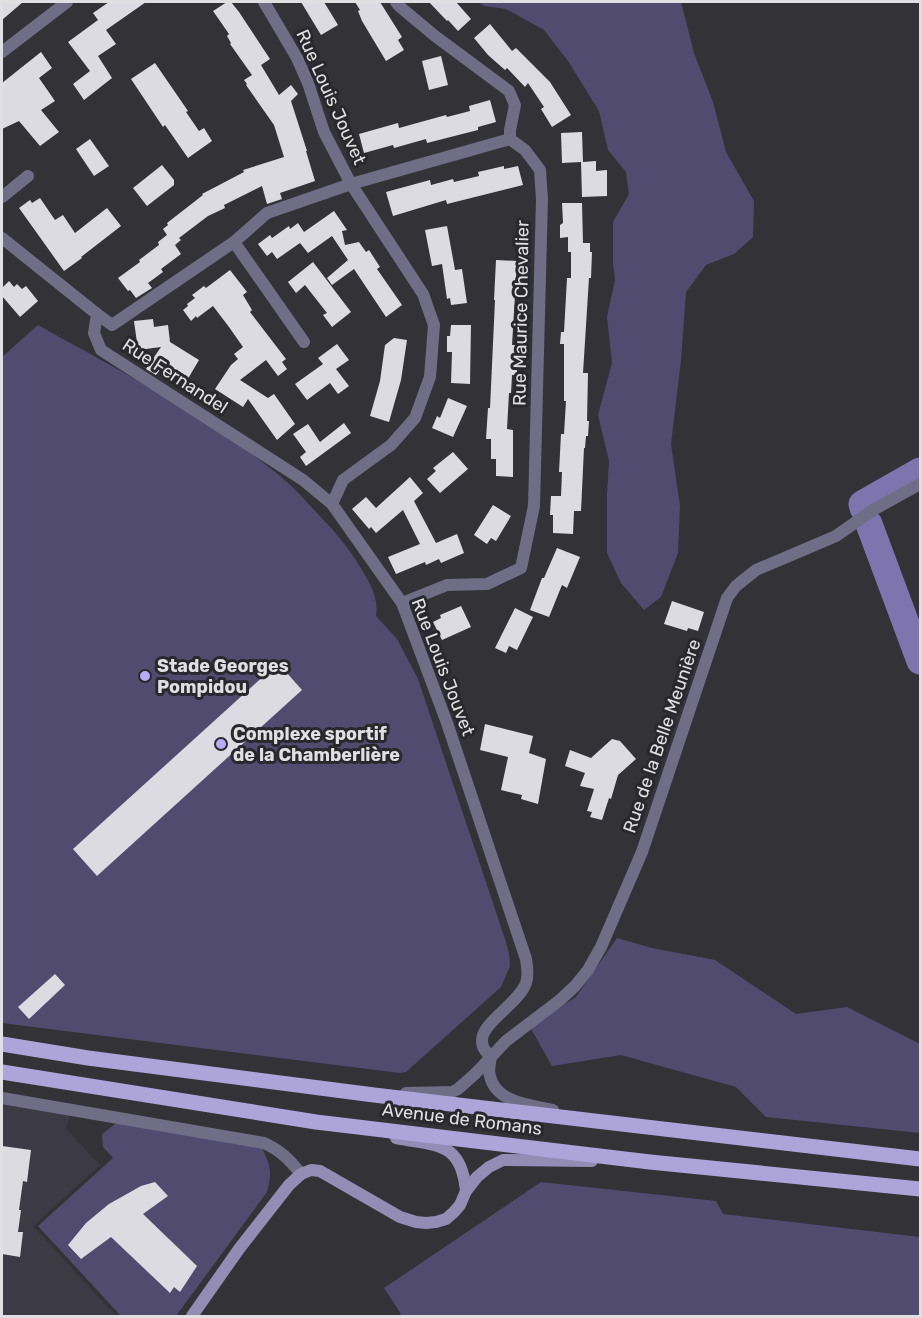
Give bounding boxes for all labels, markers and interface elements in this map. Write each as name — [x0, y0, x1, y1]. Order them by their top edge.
street label: Rue Louis Jouvet — [291, 26, 371, 168]
street label: Rue Maurice Chevalier — [508, 220, 534, 406]
street label: Rue Fernandel — [118, 334, 232, 418]
street label: Rue Louis Jouvet — [407, 595, 479, 739]
street label: Rue de la Belle Meunière — [618, 636, 706, 836]
place label: Stade Georges Pompidou — [157, 655, 289, 698]
marker: Stade Georges Pompidou — [138, 669, 152, 683]
place label: Complexe sportif de la Chamberlière — [233, 723, 400, 766]
marker: Complexe sportif de la Chamberlière — [214, 737, 228, 751]
street label: Avenue de Romans — [381, 1098, 543, 1140]

